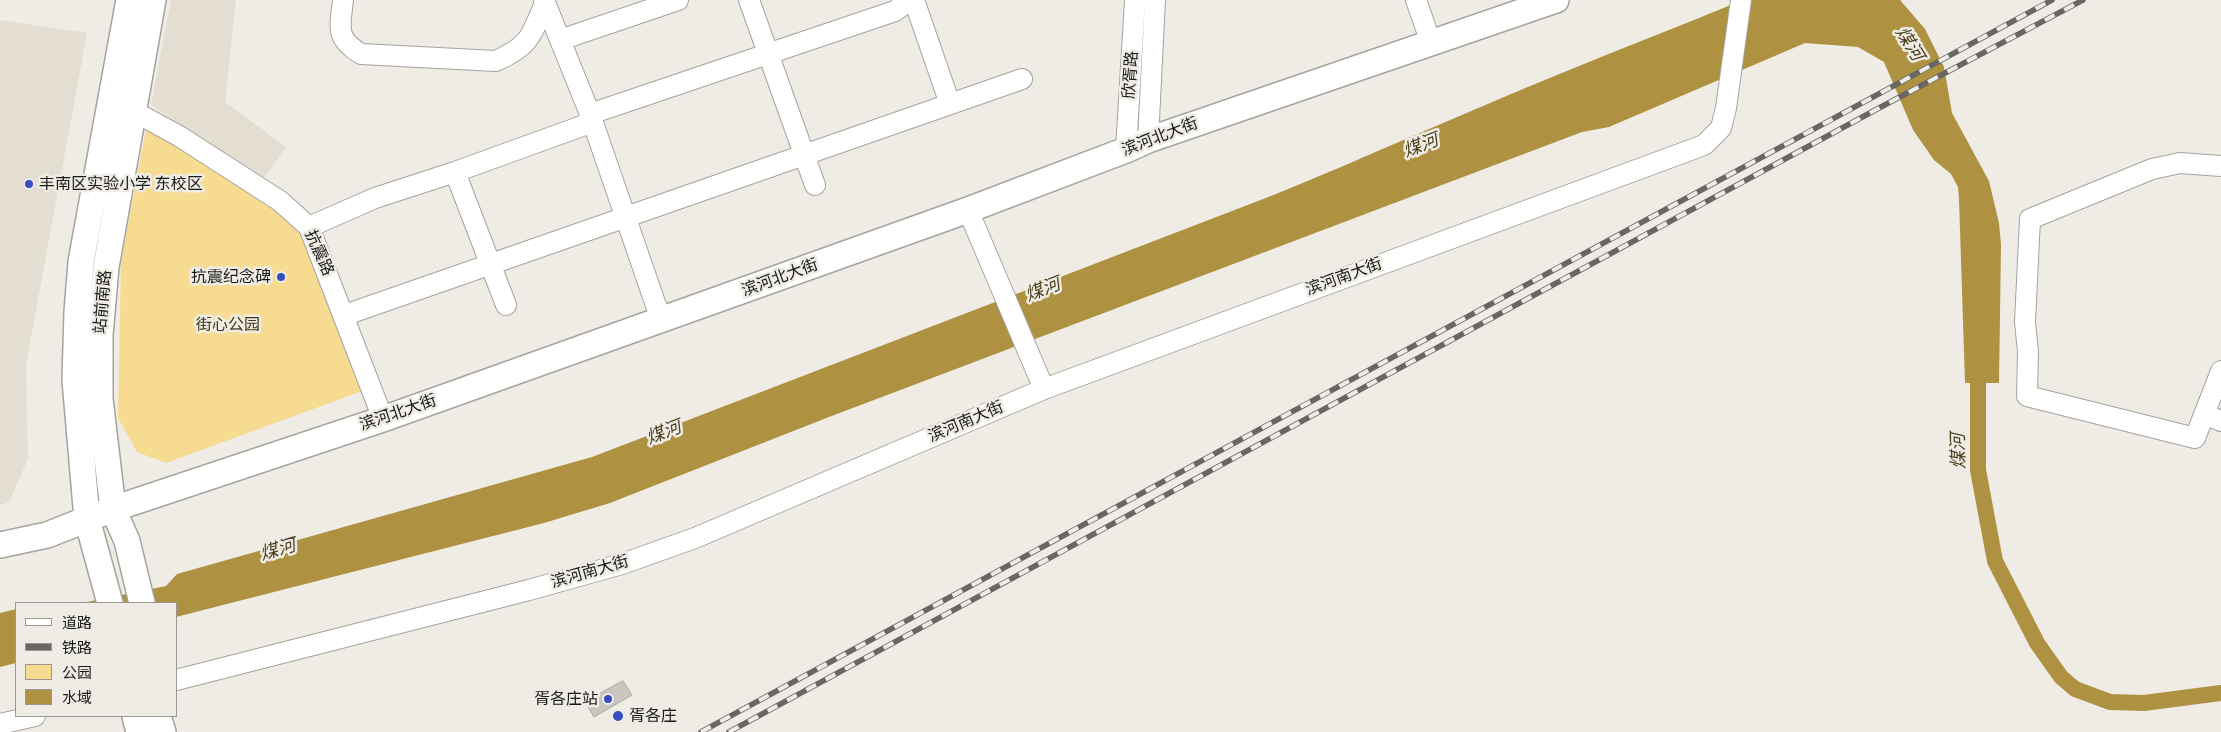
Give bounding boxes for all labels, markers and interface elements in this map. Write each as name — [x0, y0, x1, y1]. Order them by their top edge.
water label: 煤河 — [1890, 23, 1928, 65]
street label: 欣胥路 — [1120, 50, 1142, 100]
street label: 滨河北大街 — [1119, 114, 1201, 160]
water label: 煤河 — [1400, 129, 1442, 163]
place label: 丰南区实验小学 东校区 — [39, 174, 203, 194]
marker: 丰南区实验小学 东校区 — [23, 178, 35, 190]
street label: 抗震路 — [300, 227, 338, 279]
street label: 滨河南大街 — [1303, 254, 1385, 300]
street label: 滨河北大街 — [739, 255, 821, 301]
place label: 抗震纪念碑 — [191, 267, 271, 287]
street label: 站前南路 — [91, 269, 115, 335]
marker: 抗震纪念碑 — [275, 271, 287, 283]
water label: 煤河 — [1022, 273, 1064, 307]
park label: 街心公园 — [196, 315, 260, 335]
street label: 滨河北大街 — [357, 391, 439, 435]
street label: 滨河南大街 — [925, 398, 1007, 446]
water label: 煤河 — [643, 416, 685, 450]
water label: 煤河 — [1948, 433, 1970, 469]
water label: 煤河 — [258, 535, 298, 565]
street label: 滨河南大街 — [549, 552, 631, 592]
legend — [15, 602, 178, 717]
text: 道路 — [62, 614, 92, 632]
text: 铁路 — [62, 639, 92, 657]
text: 公园 — [62, 664, 92, 682]
text: 水域 — [62, 689, 92, 707]
place label: 胥各庄站 — [534, 689, 598, 709]
marker: 胥各庄站 — [602, 693, 614, 705]
place label: 胥各庄 — [629, 706, 677, 726]
marker: 胥各庄 — [611, 709, 625, 723]

